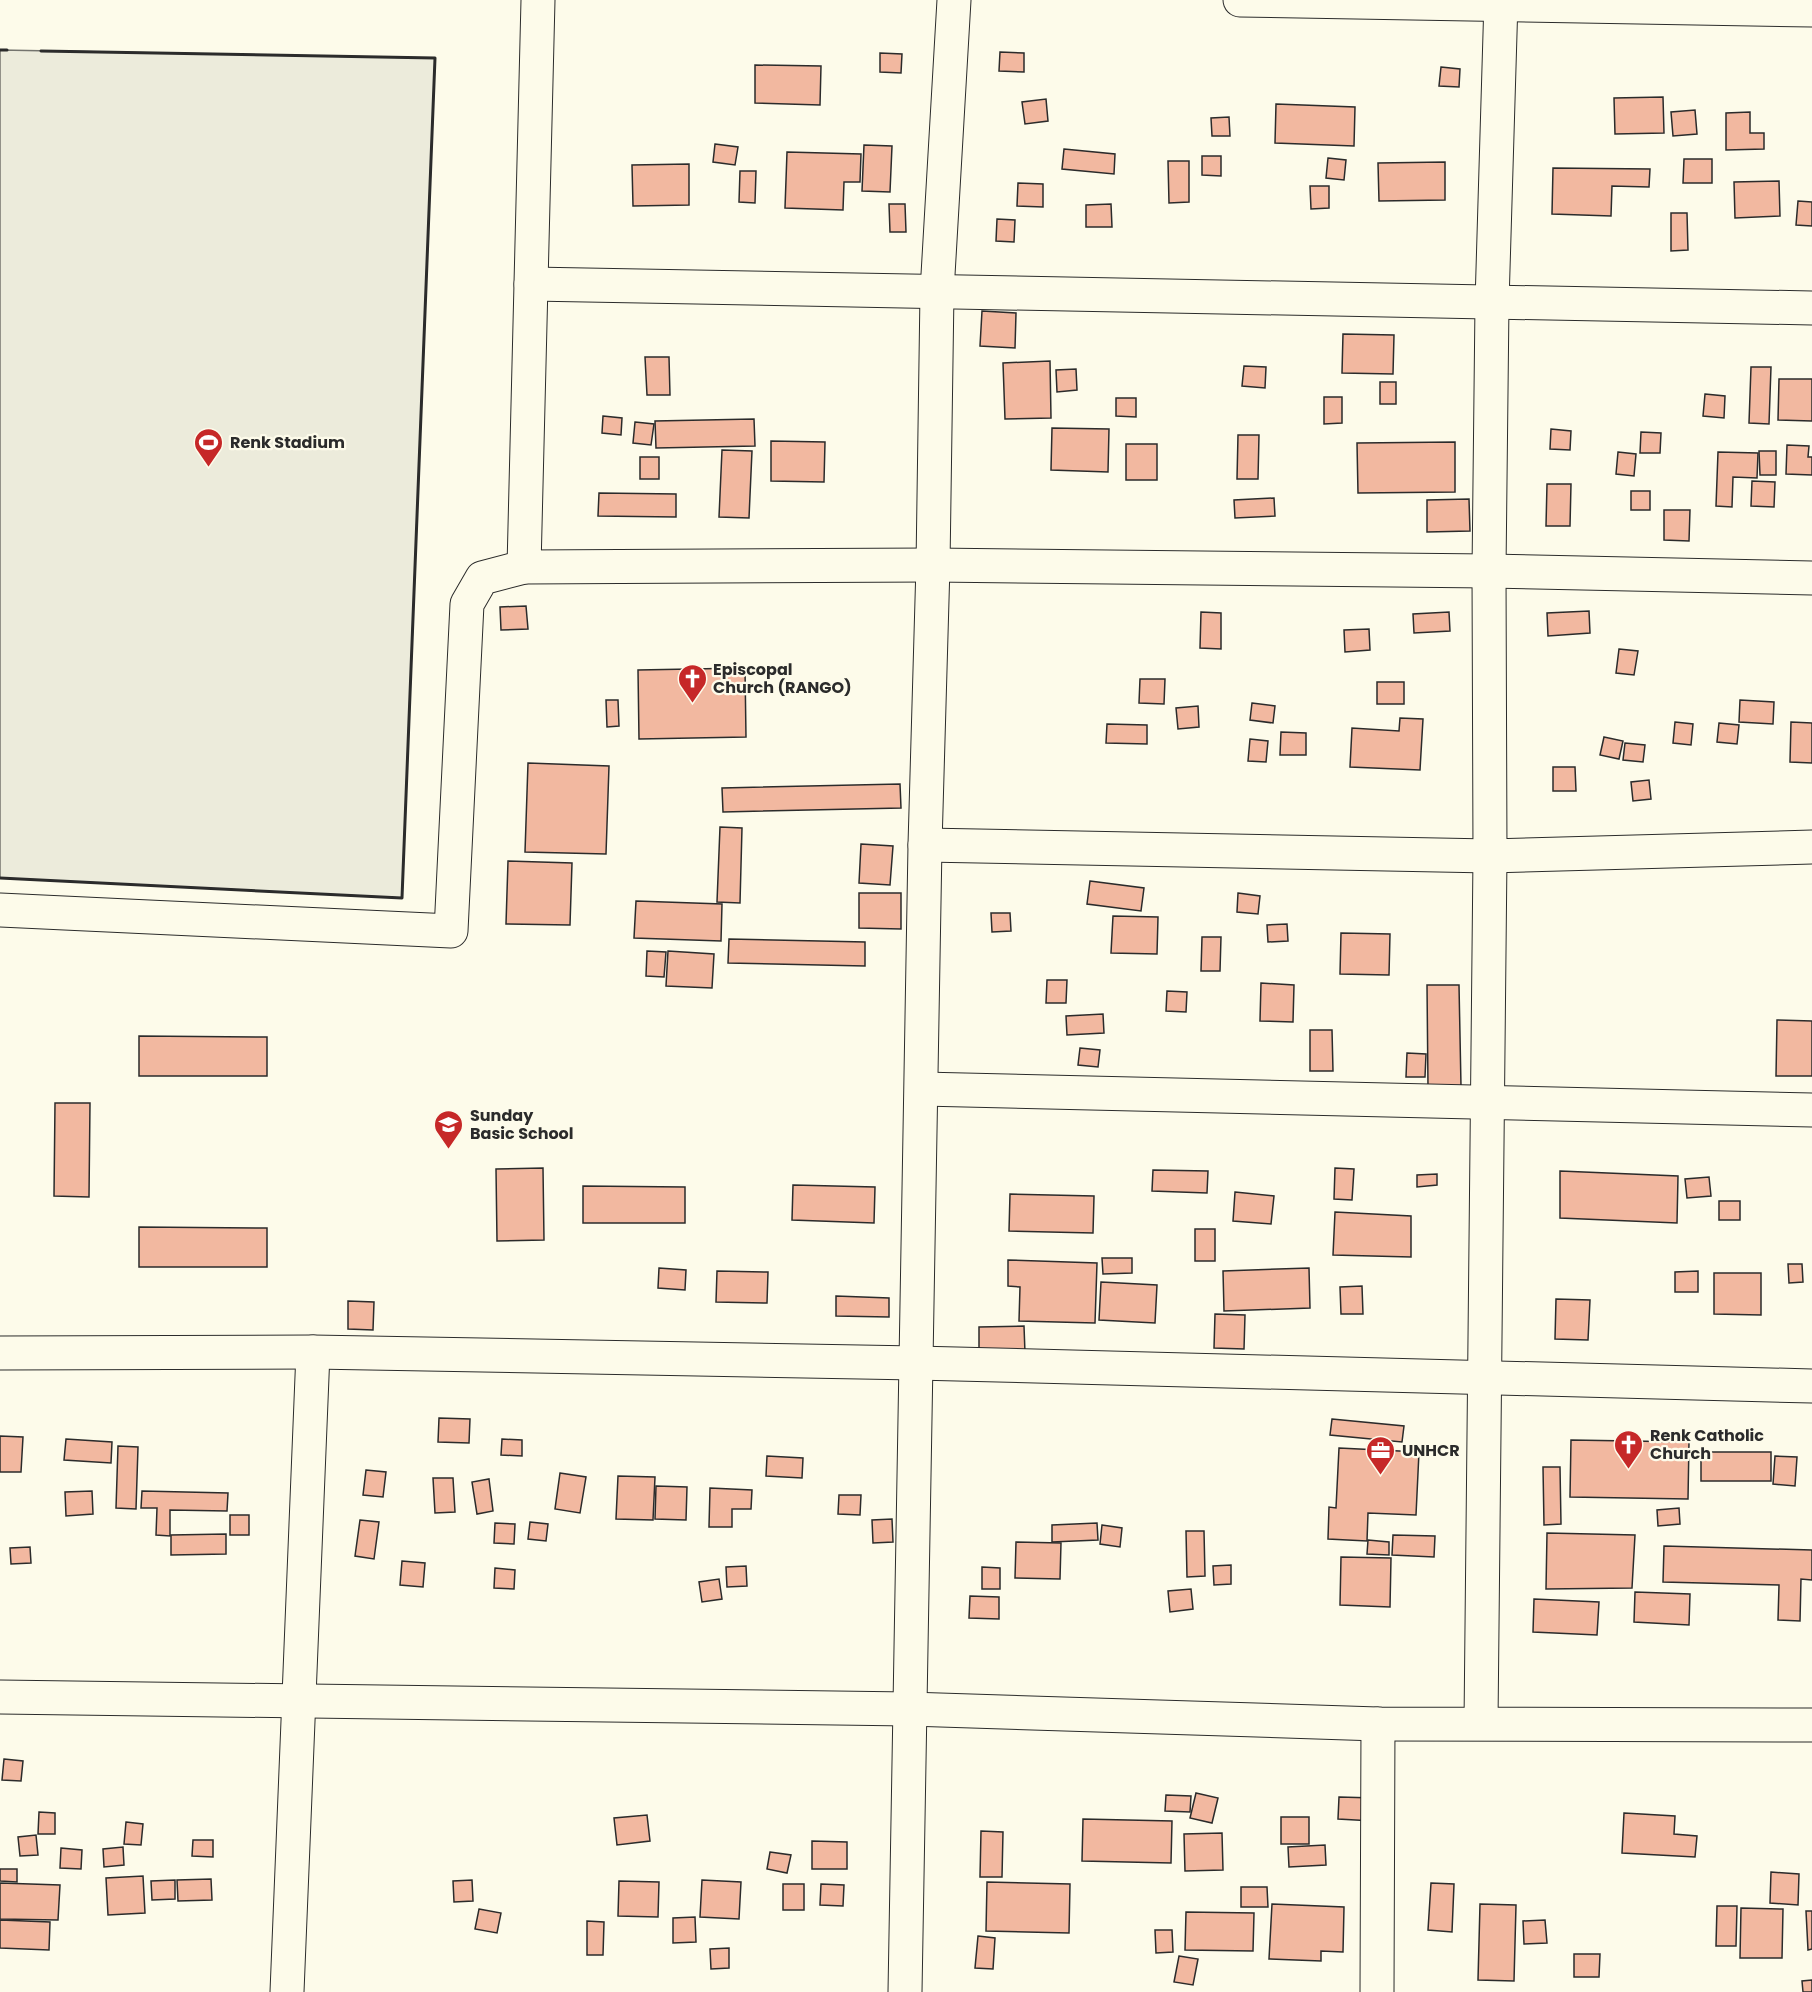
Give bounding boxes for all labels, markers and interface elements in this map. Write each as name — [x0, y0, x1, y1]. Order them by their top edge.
sports icon: Renk Stadium — [193, 426, 225, 468]
place label: Renk Stadium — [230, 431, 345, 454]
place label: Episcopal Church (RANGO) — [713, 658, 852, 699]
church icon: Episcopal Church (RANGO) — [676, 662, 708, 704]
place label: Sunday Basic School — [470, 1104, 574, 1145]
school or university icon: Sunday Basic School — [433, 1108, 465, 1150]
place label: Renk Catholic Church — [1650, 1424, 1764, 1465]
church icon: Renk Catholic Church — [1613, 1428, 1645, 1470]
office icon: UNHCR — [1365, 1434, 1397, 1476]
place label: UNHCR — [1402, 1439, 1460, 1462]

